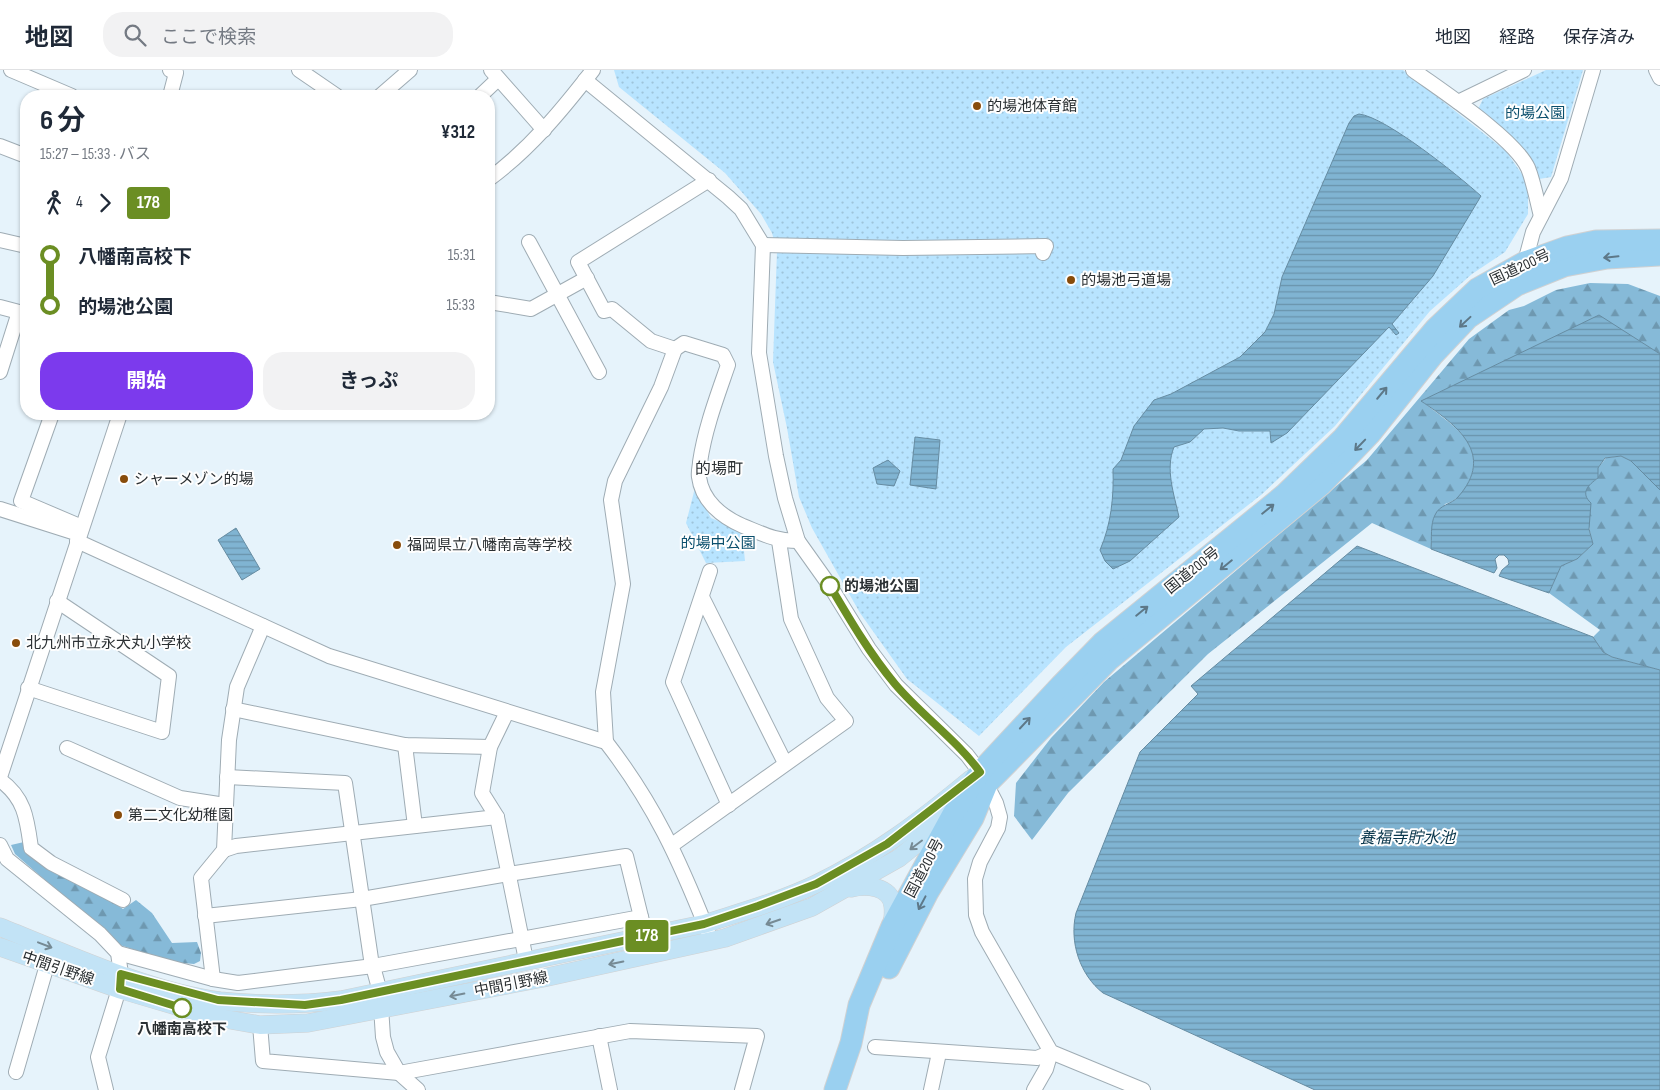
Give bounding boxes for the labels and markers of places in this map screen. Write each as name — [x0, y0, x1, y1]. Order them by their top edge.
place label: 的場池体育館 — [987, 97, 1077, 116]
marker: 的場池体育館 — [971, 100, 983, 112]
place label: 的場池弓道場 — [1081, 271, 1171, 290]
marker: 的場池弓道場 — [1065, 274, 1077, 286]
place label: シャーメゾン的場 — [134, 470, 253, 489]
marker: シャーメゾン的場 — [118, 473, 130, 485]
place label: 福岡県立八幡南高等学校 — [407, 536, 572, 555]
marker: 福岡県立八幡南高等学校 — [391, 539, 403, 551]
marker: 的場池公園 — [820, 576, 840, 596]
place label: 的場池公園 — [844, 577, 919, 596]
place label: 北九州市立永犬丸小学校 — [26, 634, 191, 653]
marker: 北九州市立永犬丸小学校 — [10, 637, 22, 649]
place label: 第二文化幼稚園 — [128, 806, 233, 825]
marker: 第二文化幼稚園 — [112, 809, 124, 821]
marker: 八幡南高校下 — [172, 998, 192, 1018]
place label: 八幡南高校下 — [137, 1020, 227, 1039]

